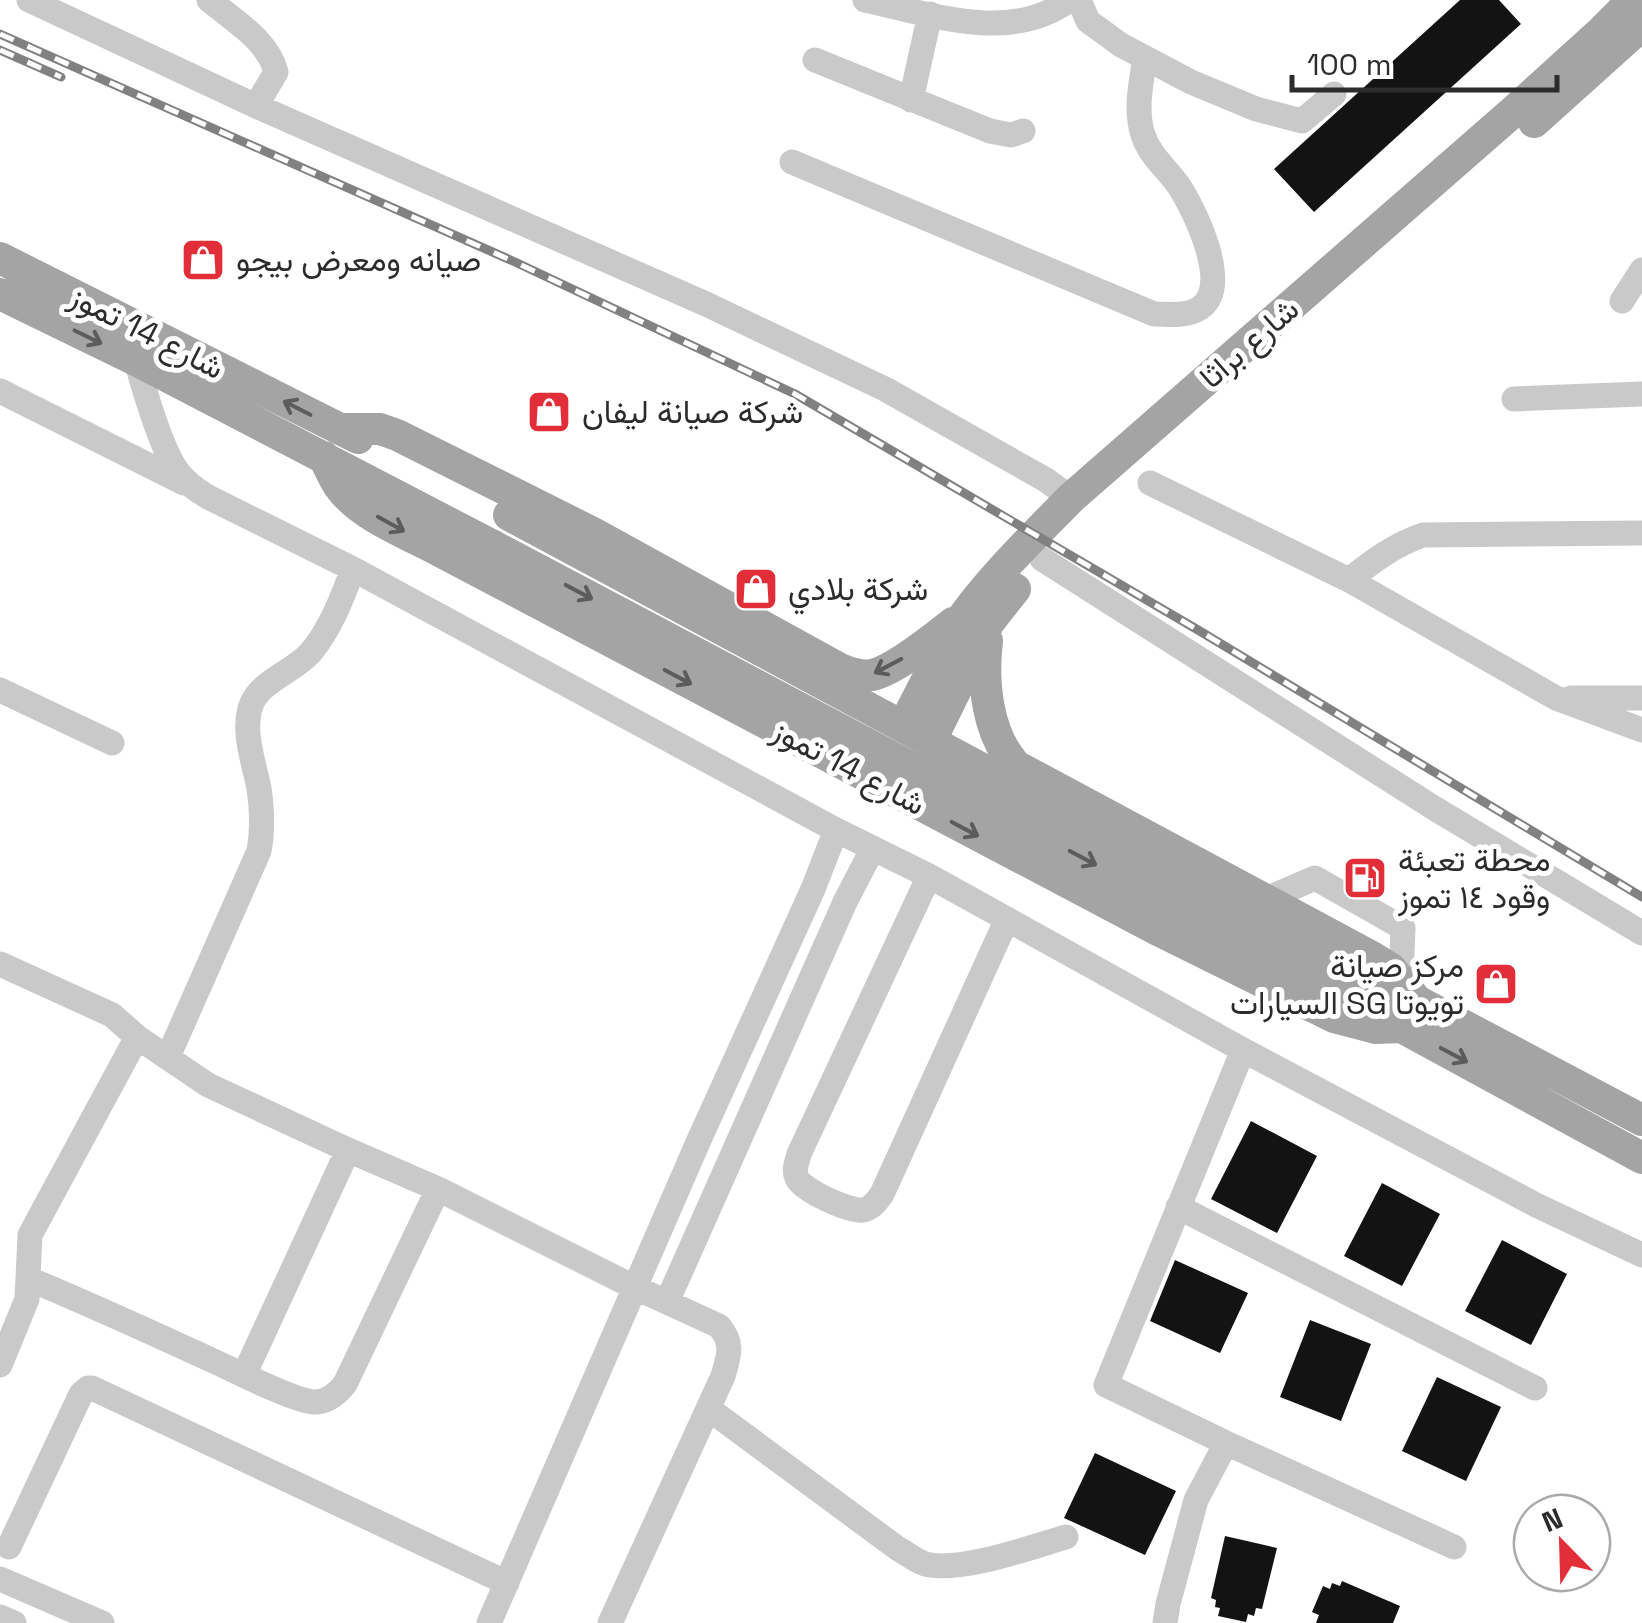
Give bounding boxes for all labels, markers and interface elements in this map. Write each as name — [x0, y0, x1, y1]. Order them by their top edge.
scale bar — [1292, 30, 1557, 92]
text: 100 m — [1307, 45, 1392, 84]
shop icon: صيانه ومعرض بيجو — [180, 237, 226, 283]
place label: صيانه ومعرض بيجو — [236, 240, 481, 280]
street label: شارع 14 تموز — [61, 276, 231, 390]
street label: شارع براثا — [1191, 289, 1308, 399]
one-way arrow — [72, 328, 102, 347]
shop icon: شركة صيانة ليفان — [526, 389, 572, 435]
place label: شركة صيانة ليفان — [582, 392, 803, 432]
one-way arrow — [283, 397, 313, 416]
one-way arrow — [375, 515, 405, 535]
shop icon: شركة بلادي — [733, 566, 779, 612]
place label: شركة بلادي — [788, 569, 928, 615]
one-way arrow — [564, 582, 594, 602]
one-way arrow — [874, 657, 904, 676]
one-way arrow — [662, 668, 692, 687]
street label: شارع 14 تموز — [764, 710, 932, 826]
one-way arrow — [950, 819, 980, 839]
place label: محطة تعبئة وقود ١٤ تموز — [1397, 840, 1551, 917]
one-way arrow — [1068, 849, 1098, 869]
fuel station icon: محطة تعبئة وقود ١٤ تموز — [1342, 855, 1388, 901]
place label: مركز صيانة السيارات SG تويوتا — [1230, 946, 1464, 1023]
shop icon: مركز صيانة السيارات SG تويوتا — [1473, 961, 1519, 1007]
one-way arrow — [1438, 1046, 1468, 1065]
north arrow — [1512, 1493, 1612, 1593]
text: N — [1537, 1500, 1568, 1540]

